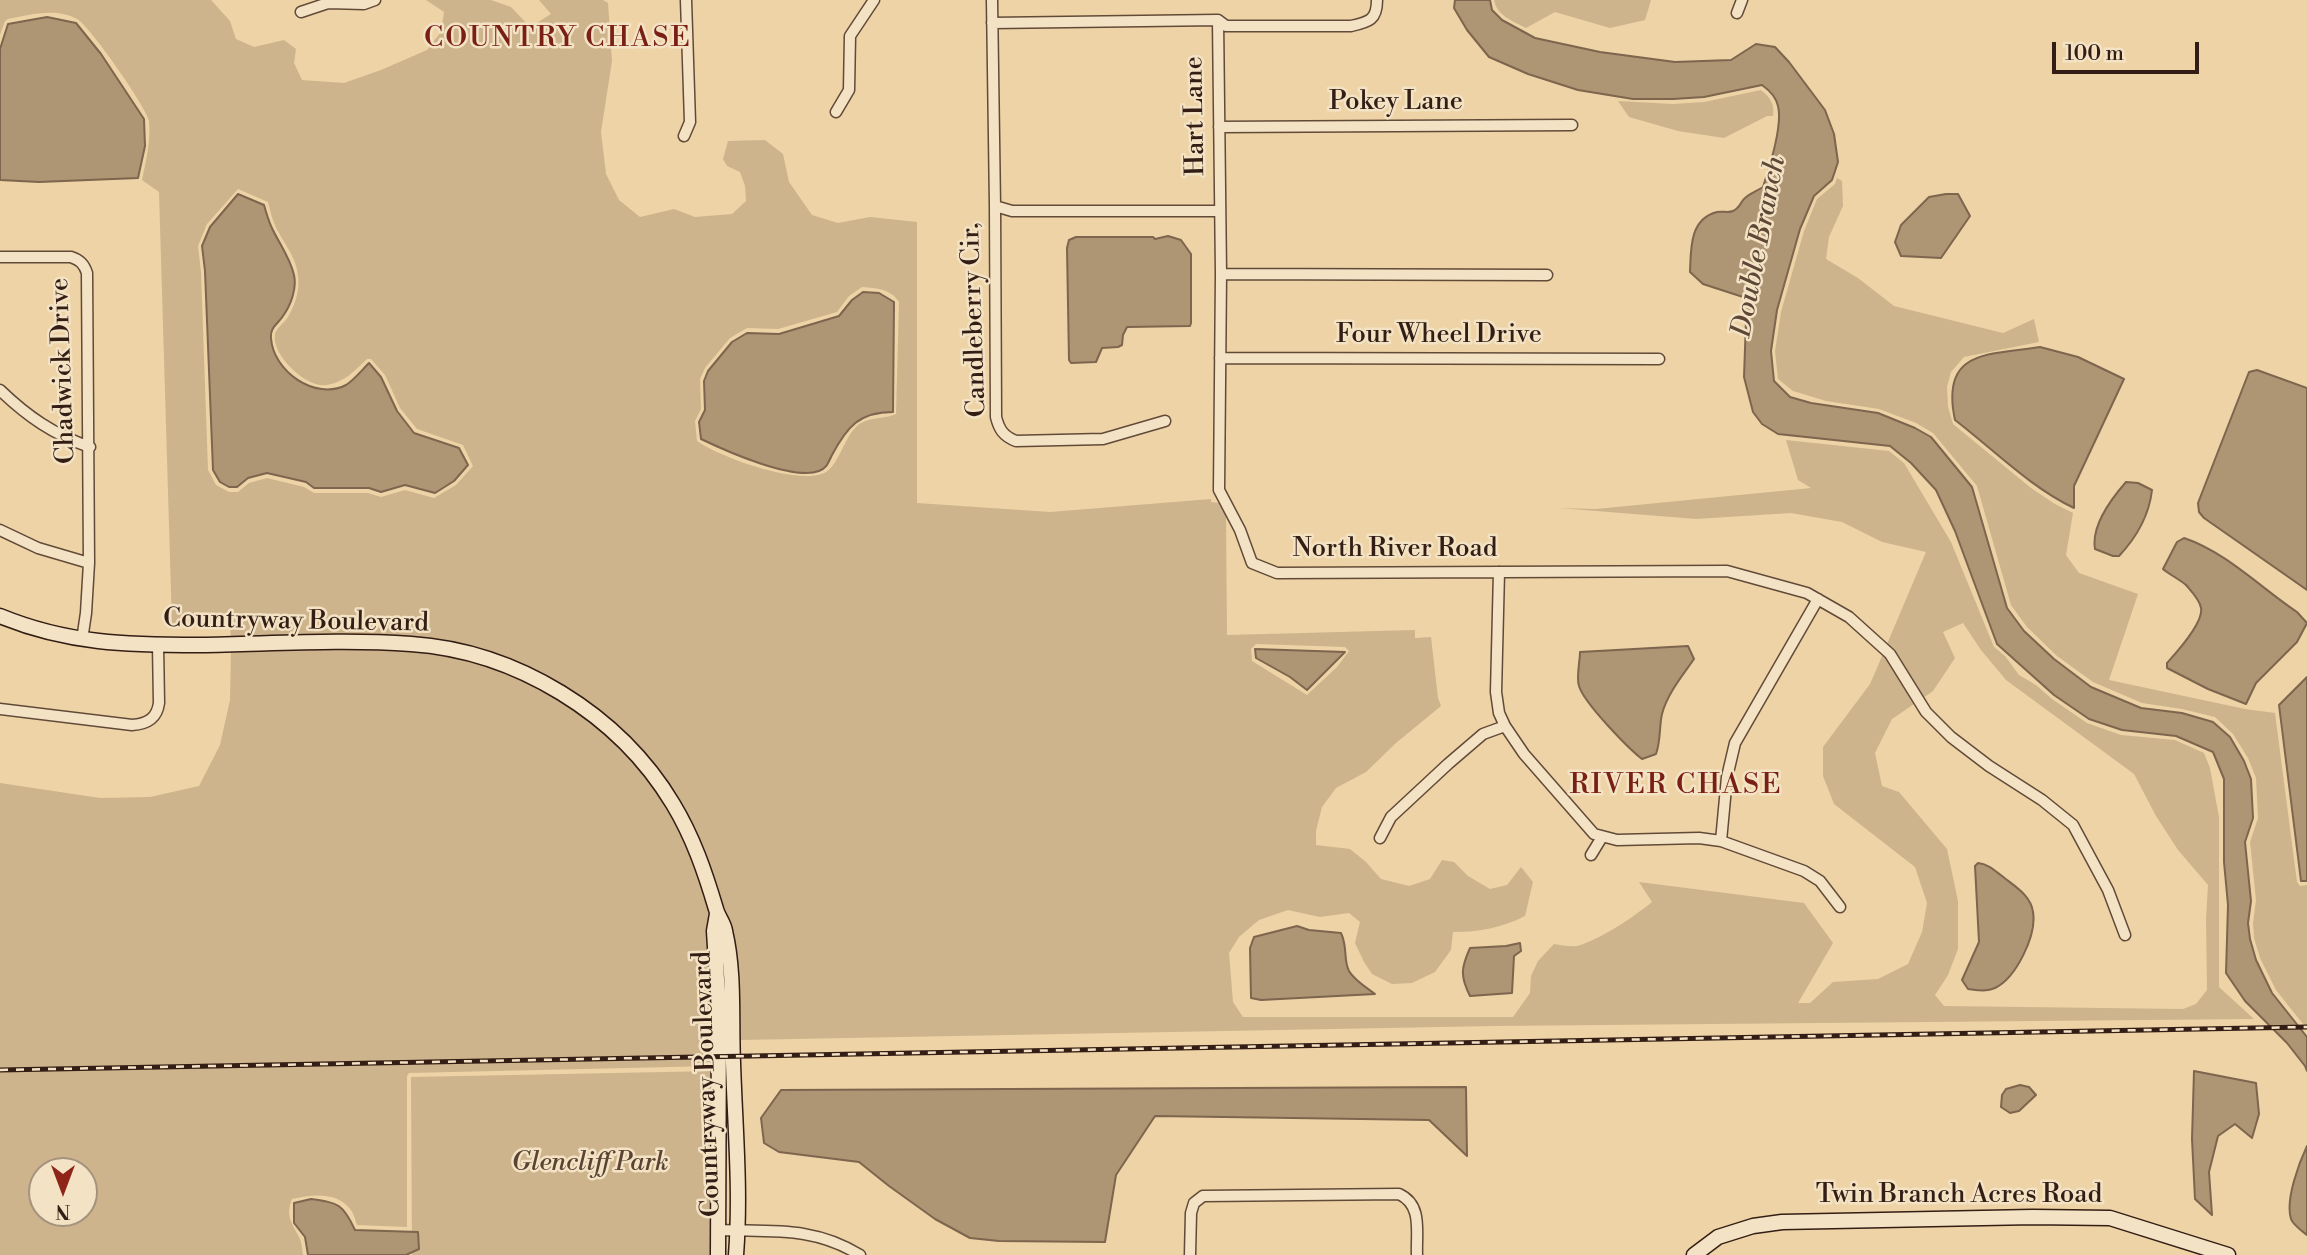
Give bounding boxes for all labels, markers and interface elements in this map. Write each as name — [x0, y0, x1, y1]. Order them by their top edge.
district label: COUNTRY CHASE — [426, 22, 690, 56]
scale bar — [2055, 28, 2202, 72]
text: 100 m — [2065, 41, 2124, 67]
street label: Hart Lane — [1179, 56, 1213, 176]
street label: Pokey Lane — [1329, 87, 1463, 119]
water label: Double Branch — [1726, 154, 1794, 340]
street label: Candleberry Cir, — [956, 222, 994, 418]
street label: Chadwick Drive — [45, 277, 83, 465]
street label: Four Wheel Drive — [1336, 320, 1542, 352]
street label: North River Road — [1292, 534, 1498, 566]
street label: Countryway Boulevard — [163, 604, 429, 640]
district label: RIVER CHASE — [1571, 769, 1781, 803]
street label: Countryway Boulevard — [688, 951, 728, 1217]
park label: Glencliff Park — [512, 1148, 668, 1180]
north arrow — [28, 1157, 98, 1227]
street label: Twin Branch Acres Road — [1816, 1180, 2102, 1212]
text: N — [55, 1199, 71, 1223]

